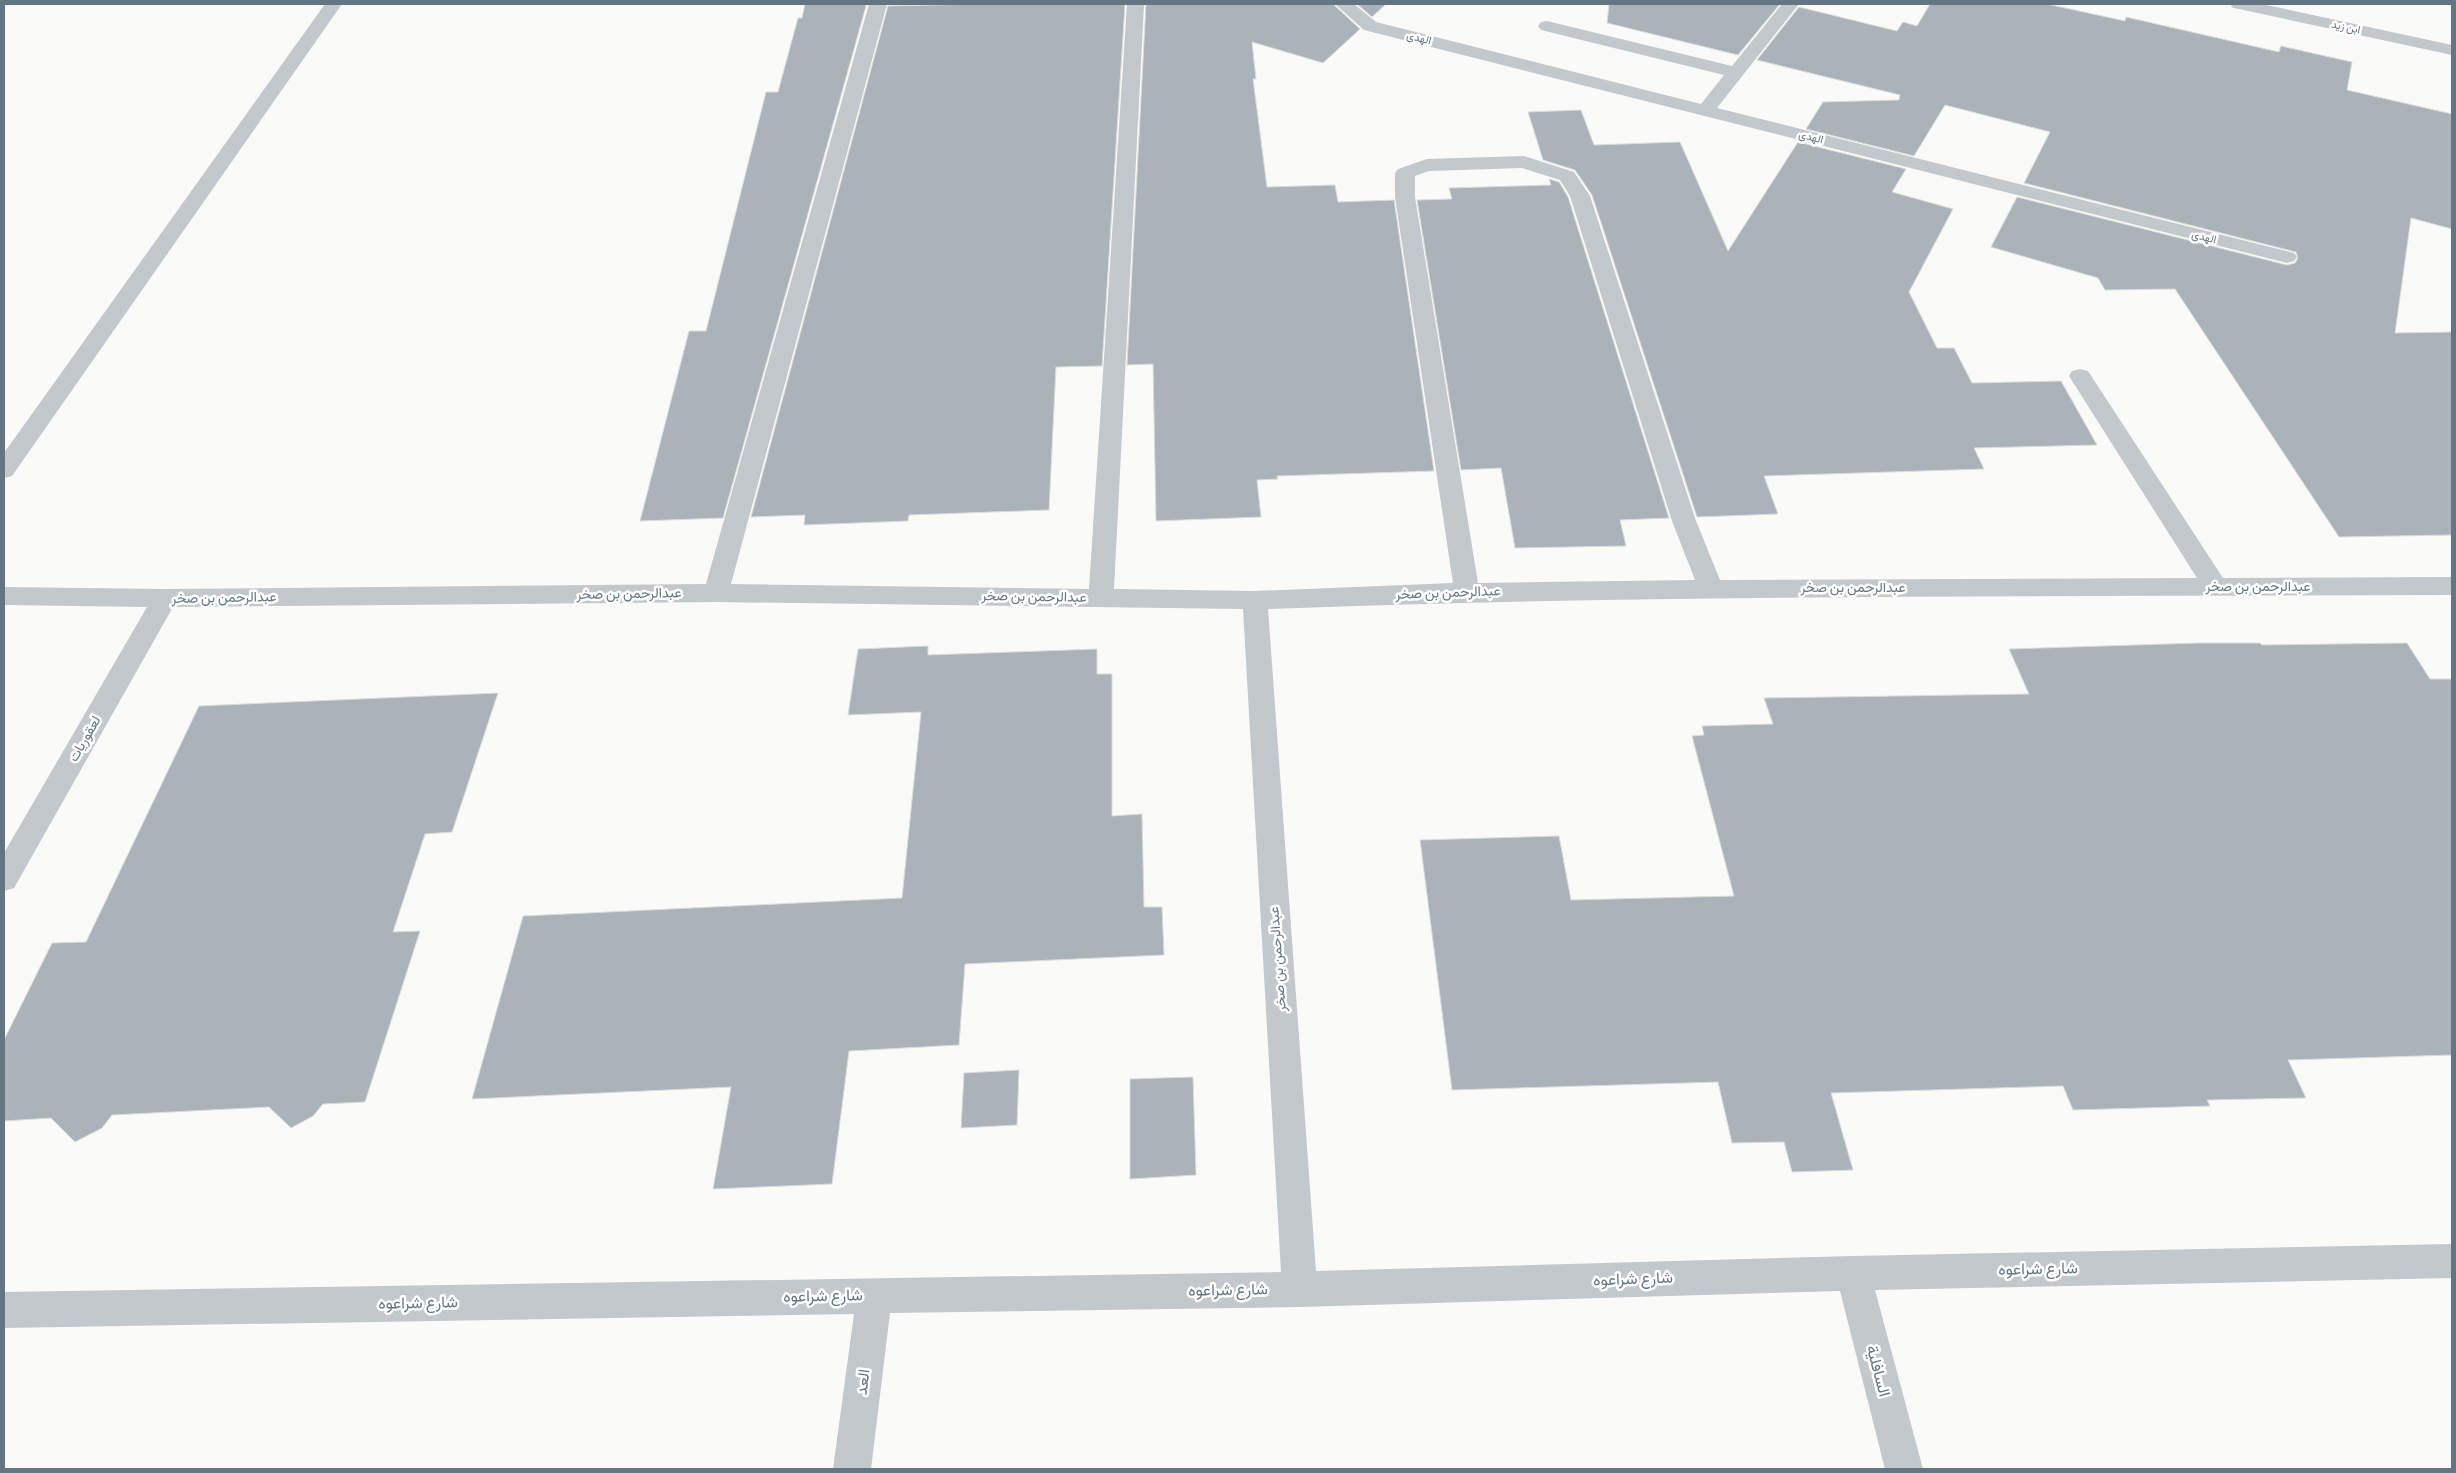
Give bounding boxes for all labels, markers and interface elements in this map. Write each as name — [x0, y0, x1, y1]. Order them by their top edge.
street label: ابن زيد — [2330, 17, 2362, 37]
street label: الهدى — [1405, 28, 1433, 48]
street label: الهدى — [1797, 127, 1825, 147]
street label: الهدى — [2190, 227, 2218, 247]
street label: عبدالرحمن بن صخر — [2204, 577, 2311, 597]
street label: عبدالرحمن بن صخر — [1799, 578, 1906, 598]
street label: عبدالرحمن بن صخر — [1394, 581, 1501, 605]
street label: عبدالرحمن بن صخر — [575, 583, 682, 605]
street label: عبدالرحمن بن صخر — [980, 586, 1087, 608]
street label: عبدالرحمن بن صخر — [170, 587, 277, 609]
street label: لعقوريات — [64, 712, 106, 766]
street label: عبدالرحمن بن صخر — [1264, 906, 1292, 1013]
street label: شارع شراعوه — [1998, 1257, 2078, 1281]
street label: شارع شراعوه — [1593, 1267, 1673, 1291]
street label: شارع شراعوه — [1188, 1278, 1268, 1302]
street label: شارع شراعوه — [783, 1284, 863, 1308]
street label: شارع شراعوه — [378, 1291, 458, 1315]
street label: السافلية — [1861, 1343, 1895, 1399]
street label: العد — [850, 1368, 876, 1396]

